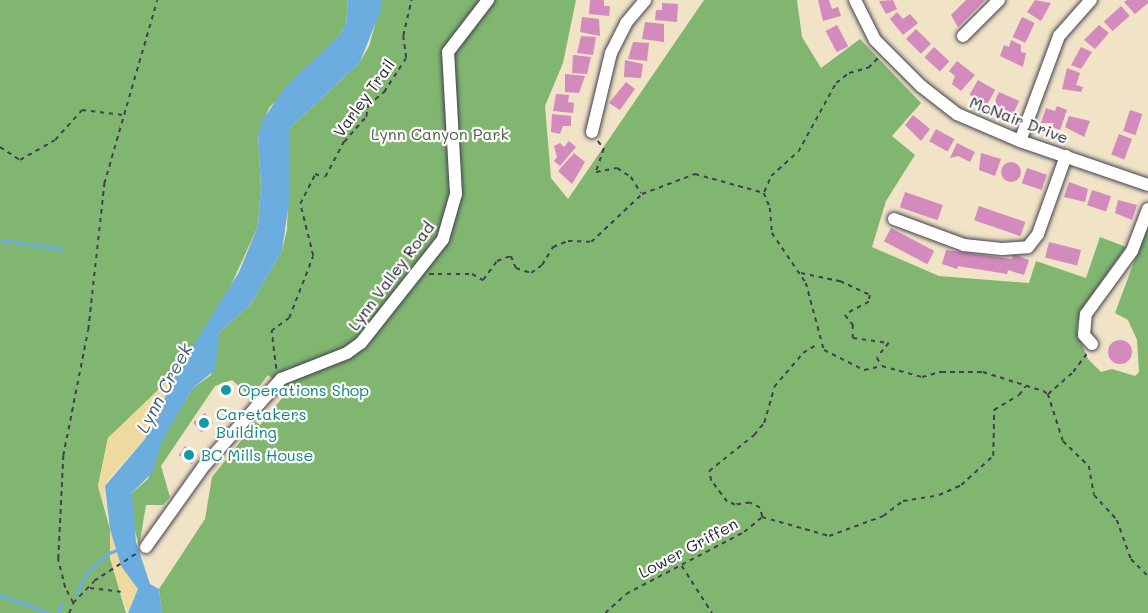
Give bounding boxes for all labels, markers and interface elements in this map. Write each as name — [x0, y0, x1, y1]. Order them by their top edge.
street label: Varley Trail — [329, 55, 399, 141]
street label: McNair Drive — [967, 92, 1071, 148]
park label: Lynn Canyon Park — [371, 124, 509, 144]
street label: Lynn Valley Road — [344, 218, 438, 334]
water label: Lynn Creek — [131, 340, 197, 436]
place label: Operations Shop — [238, 380, 369, 400]
marker: Operations Shop — [219, 383, 233, 397]
place label: Caretakers Building — [216, 404, 307, 442]
marker: Caretakers Building — [197, 416, 211, 430]
place label: BC Mills House — [201, 445, 313, 465]
marker: BC Mills House — [182, 448, 196, 462]
street label: Lower Griffen — [635, 514, 741, 582]

